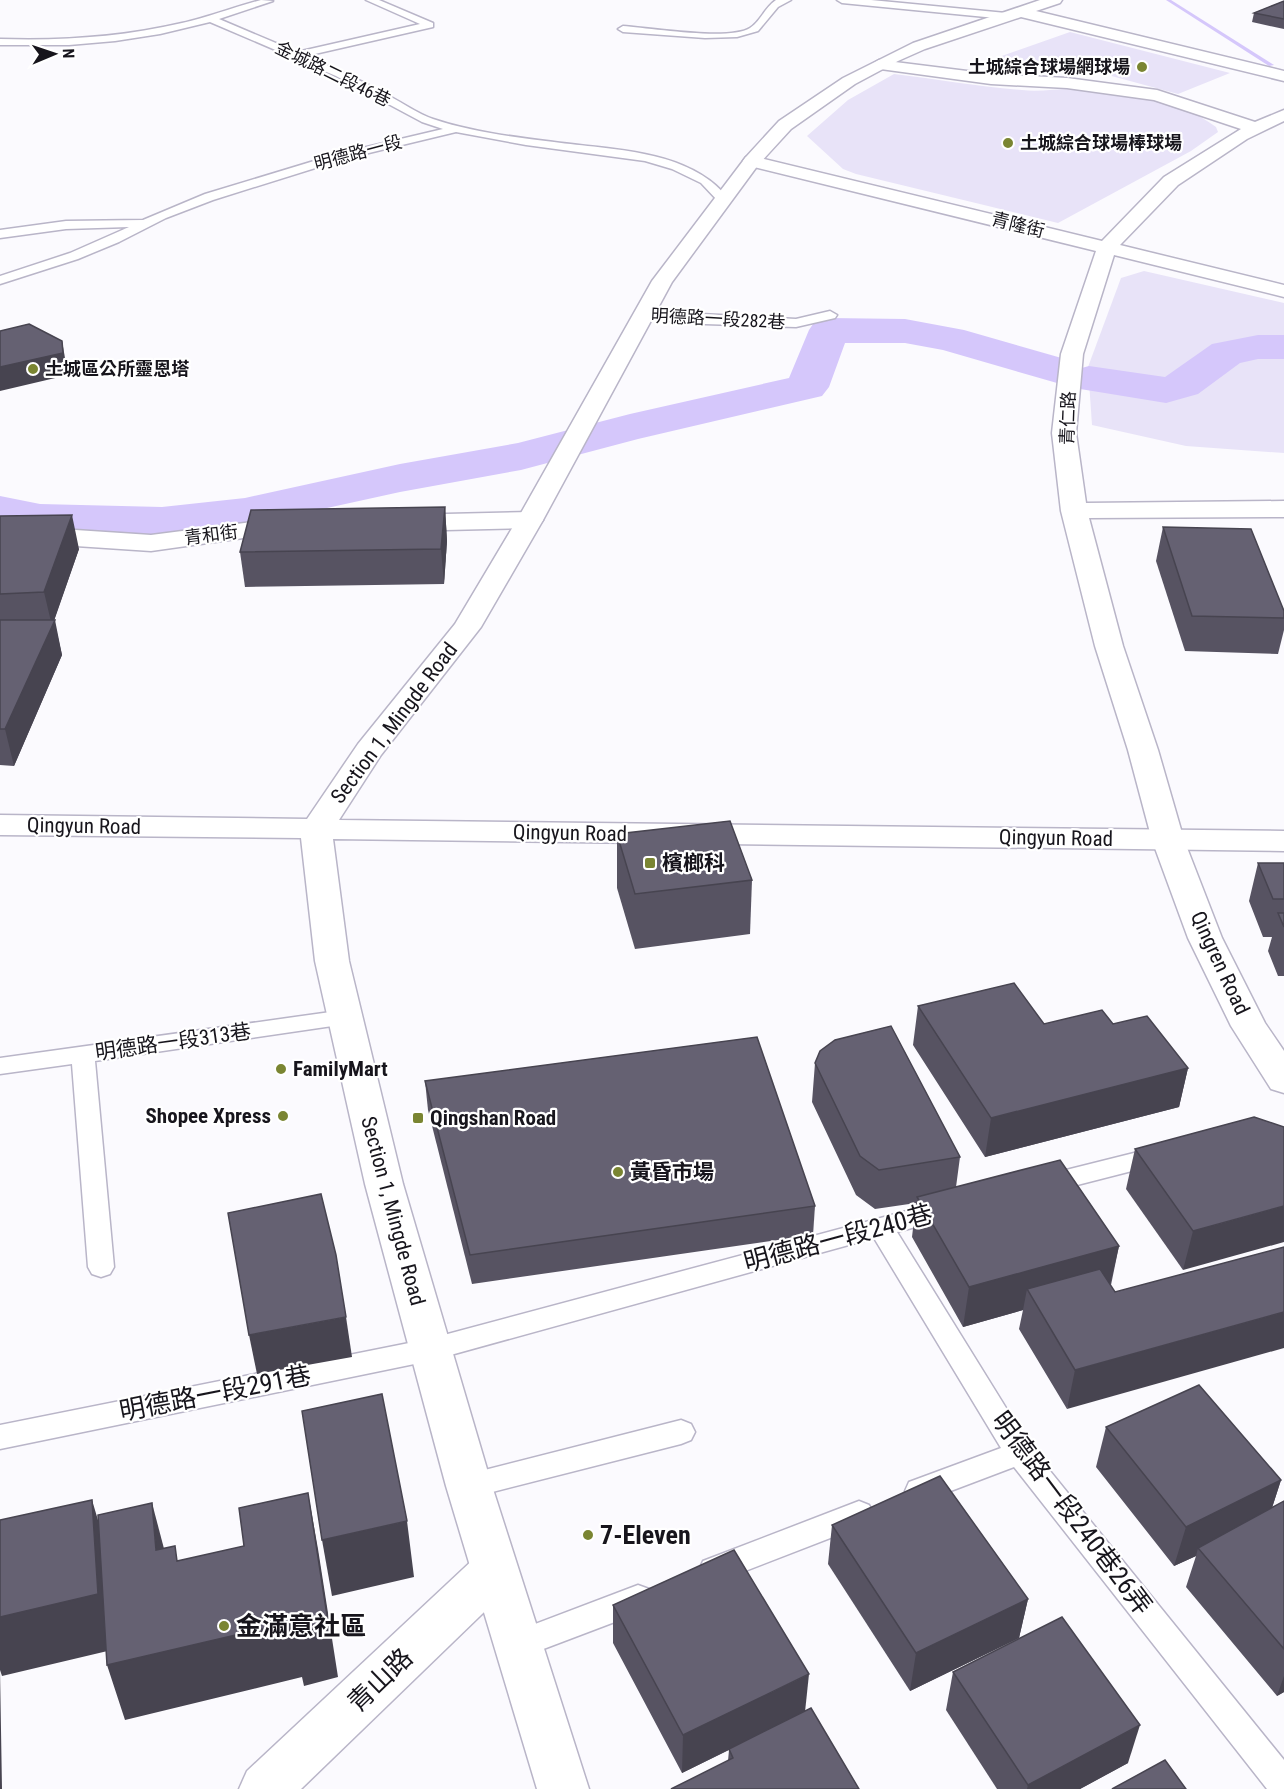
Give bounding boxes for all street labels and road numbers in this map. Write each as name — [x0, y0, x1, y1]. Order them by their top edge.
street label: 金城路二段46巷 — [272, 37, 394, 111]
street label: 明德路一段 — [312, 131, 404, 174]
street label: 青隆街 — [989, 208, 1047, 241]
street label: 明德路一段282巷 — [650, 304, 786, 333]
street label: 青仁路 — [1056, 391, 1079, 445]
street label: 青和街 — [183, 521, 239, 548]
street label: Section 1, Mingde Road — [326, 638, 462, 808]
street label: Qingyun Road — [27, 813, 141, 839]
street label: Qingyun Road — [513, 820, 627, 846]
street label: Qingyun Road — [999, 825, 1113, 851]
street label: Qingren Road — [1186, 908, 1254, 1018]
street label: 明德路一段313巷 — [94, 1019, 252, 1065]
street label: Section 1, Mingde Road — [356, 1114, 430, 1308]
street label: 明德路一段240巷 — [740, 1198, 936, 1278]
street label: 明德路一段291巷 — [117, 1360, 313, 1426]
street label: 明德路一段240巷26弄 — [986, 1406, 1158, 1620]
street label: 青山路 — [342, 1642, 418, 1718]

